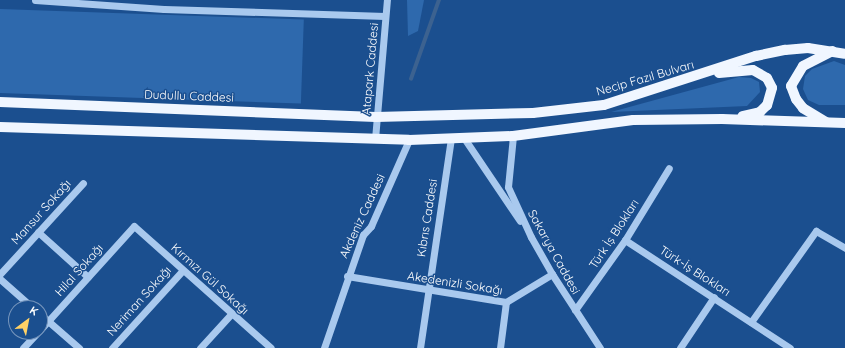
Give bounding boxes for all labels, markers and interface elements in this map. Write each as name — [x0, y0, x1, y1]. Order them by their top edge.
street label: Atapark Caddesi — [359, 22, 381, 116]
street label: Necip Fazıl Bulvarı — [595, 57, 695, 99]
street label: Dudullu Caddesi — [144, 87, 234, 105]
street label: Akdeniz Caddesi — [336, 172, 388, 260]
street label: Mansur Sokağı — [8, 177, 74, 247]
street label: Kıbrıs Caddesi — [414, 178, 440, 258]
street label: Türk İş Blokları — [586, 196, 642, 272]
street label: Sakarya Caddesi — [525, 207, 583, 297]
street label: Kırmızı Gül Sokağı — [168, 240, 252, 318]
street label: Hilal Sokağı — [52, 241, 106, 299]
street label: Türk-İş Blokları — [657, 243, 733, 299]
street label: Neriman Sokağı — [104, 263, 174, 339]
street label: Akedenizli Sokağı — [406, 268, 504, 298]
north arrow — [8, 300, 48, 340]
text: K — [27, 303, 41, 319]

